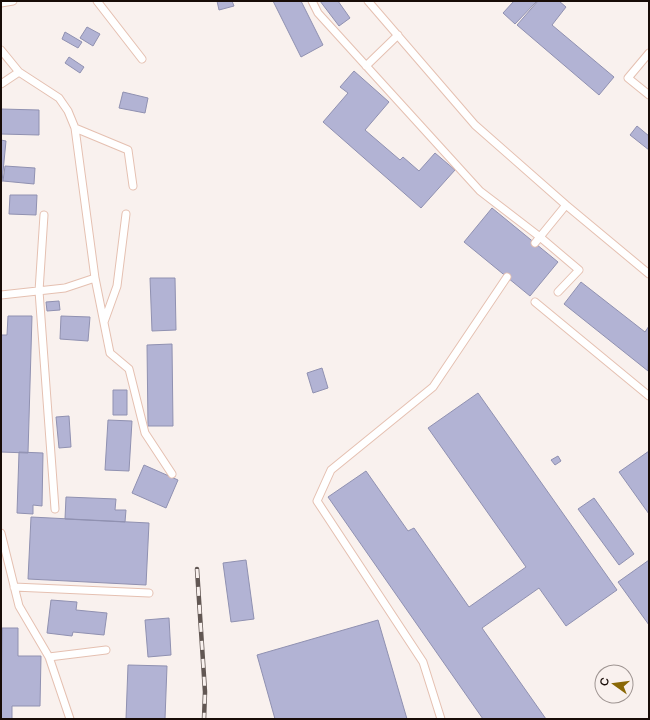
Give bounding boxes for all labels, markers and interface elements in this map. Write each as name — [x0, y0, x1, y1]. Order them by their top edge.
north arrow — [594, 664, 634, 704]
text: С — [596, 676, 612, 687]

